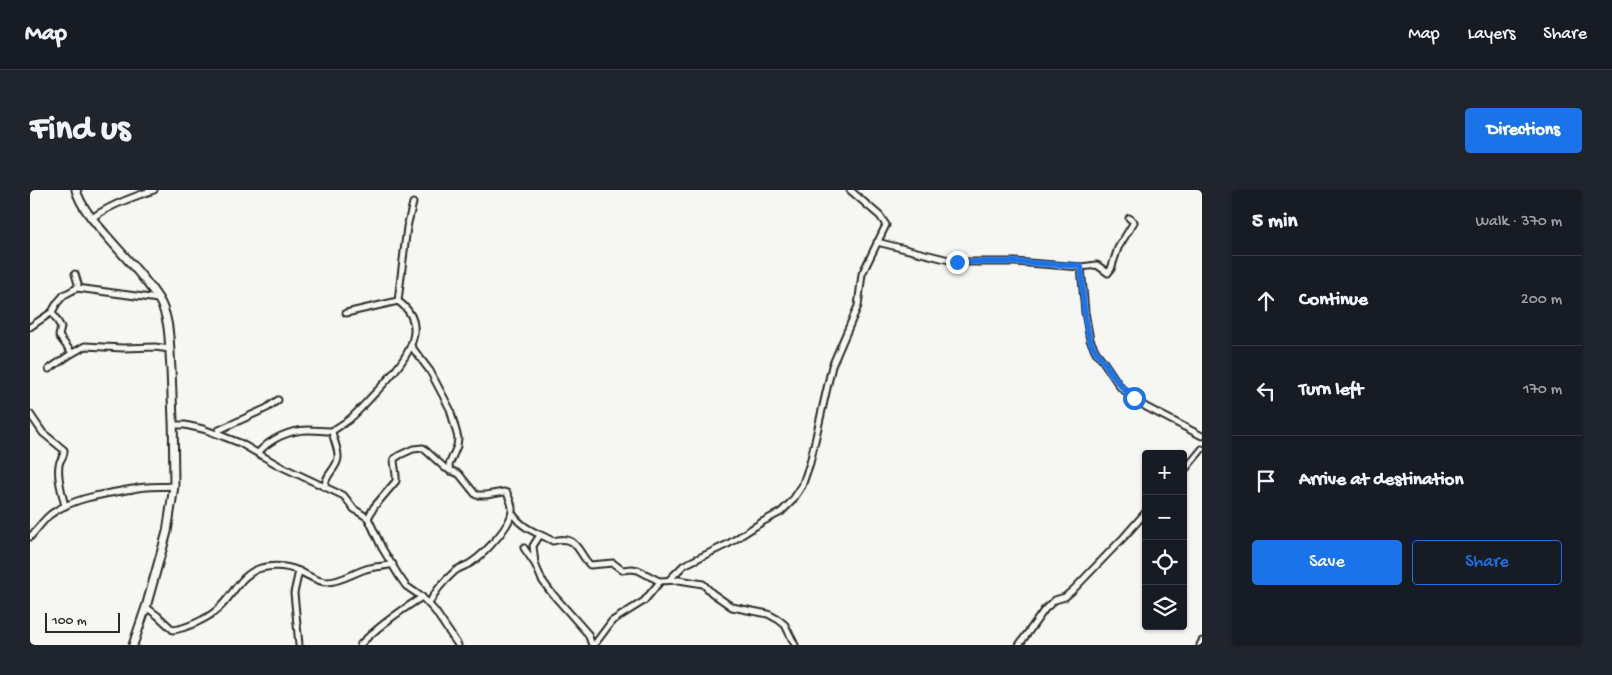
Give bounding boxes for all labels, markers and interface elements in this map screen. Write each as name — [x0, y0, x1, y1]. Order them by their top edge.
text: Map — [25, 20, 67, 49]
text: Map — [1408, 24, 1440, 45]
text: Layers — [1468, 24, 1515, 45]
text: Share — [1543, 24, 1587, 45]
button: Directions — [1465, 108, 1582, 153]
text: Find us — [30, 110, 130, 151]
text: 5 min — [1252, 210, 1297, 235]
text: Walk · 370 m — [1475, 213, 1562, 232]
route end — [946, 251, 969, 274]
icon: ahead — [1252, 287, 1280, 315]
text: Continue — [1299, 289, 1368, 312]
text: 200 m — [1521, 291, 1562, 310]
icon: left — [1252, 377, 1280, 405]
text: Turn left — [1299, 379, 1363, 402]
text: 170 m — [1523, 381, 1562, 400]
route start — [1123, 387, 1146, 410]
map controls — [1142, 450, 1187, 630]
button: + — [1142, 450, 1187, 495]
icon: arrive — [1252, 467, 1280, 495]
text: Arrive at destination — [1299, 469, 1463, 492]
button: − — [1142, 495, 1187, 540]
button: locate — [1142, 540, 1187, 585]
button: Save — [1252, 540, 1402, 585]
button: Share — [1412, 540, 1562, 585]
button: layers — [1142, 585, 1187, 630]
scale bar — [45, 610, 120, 633]
text: 100 m — [52, 613, 87, 630]

